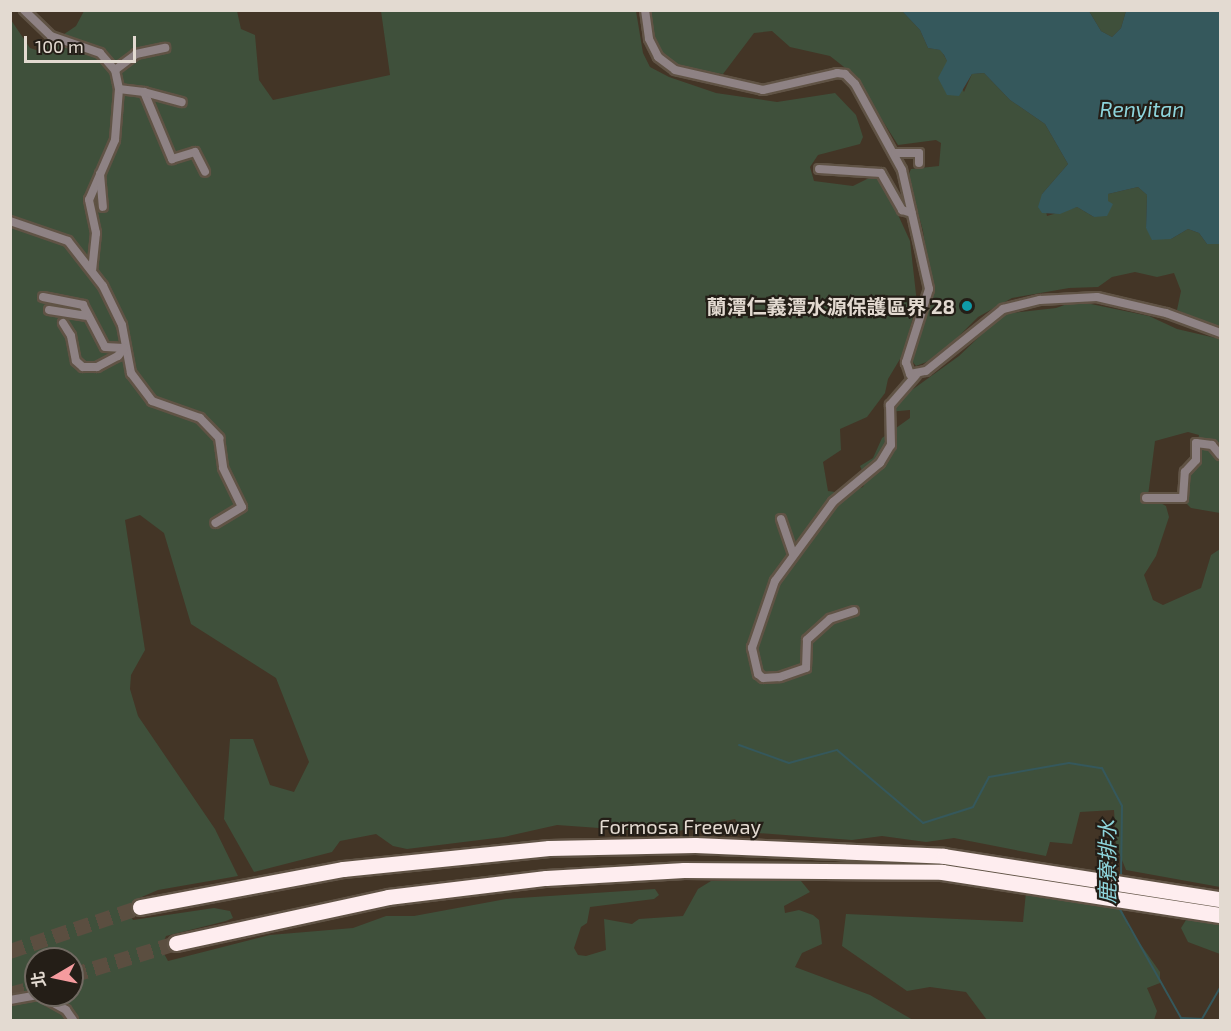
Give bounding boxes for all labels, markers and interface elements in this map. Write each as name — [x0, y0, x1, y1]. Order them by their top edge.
scale bar — [27, 24, 140, 62]
text: 100 m — [35, 35, 84, 57]
water label: Renyitan — [1100, 96, 1184, 122]
place label: 蘭潭仁義潭水源保護區界 28 — [707, 294, 955, 318]
marker: 蘭潭仁義潭水源保護區界 28 — [960, 299, 974, 313]
street label: Formosa Freeway — [599, 814, 761, 838]
water label: 鹿寮排水 — [1094, 820, 1120, 904]
north arrow — [24, 947, 84, 1007]
text: 北 — [27, 970, 48, 989]

